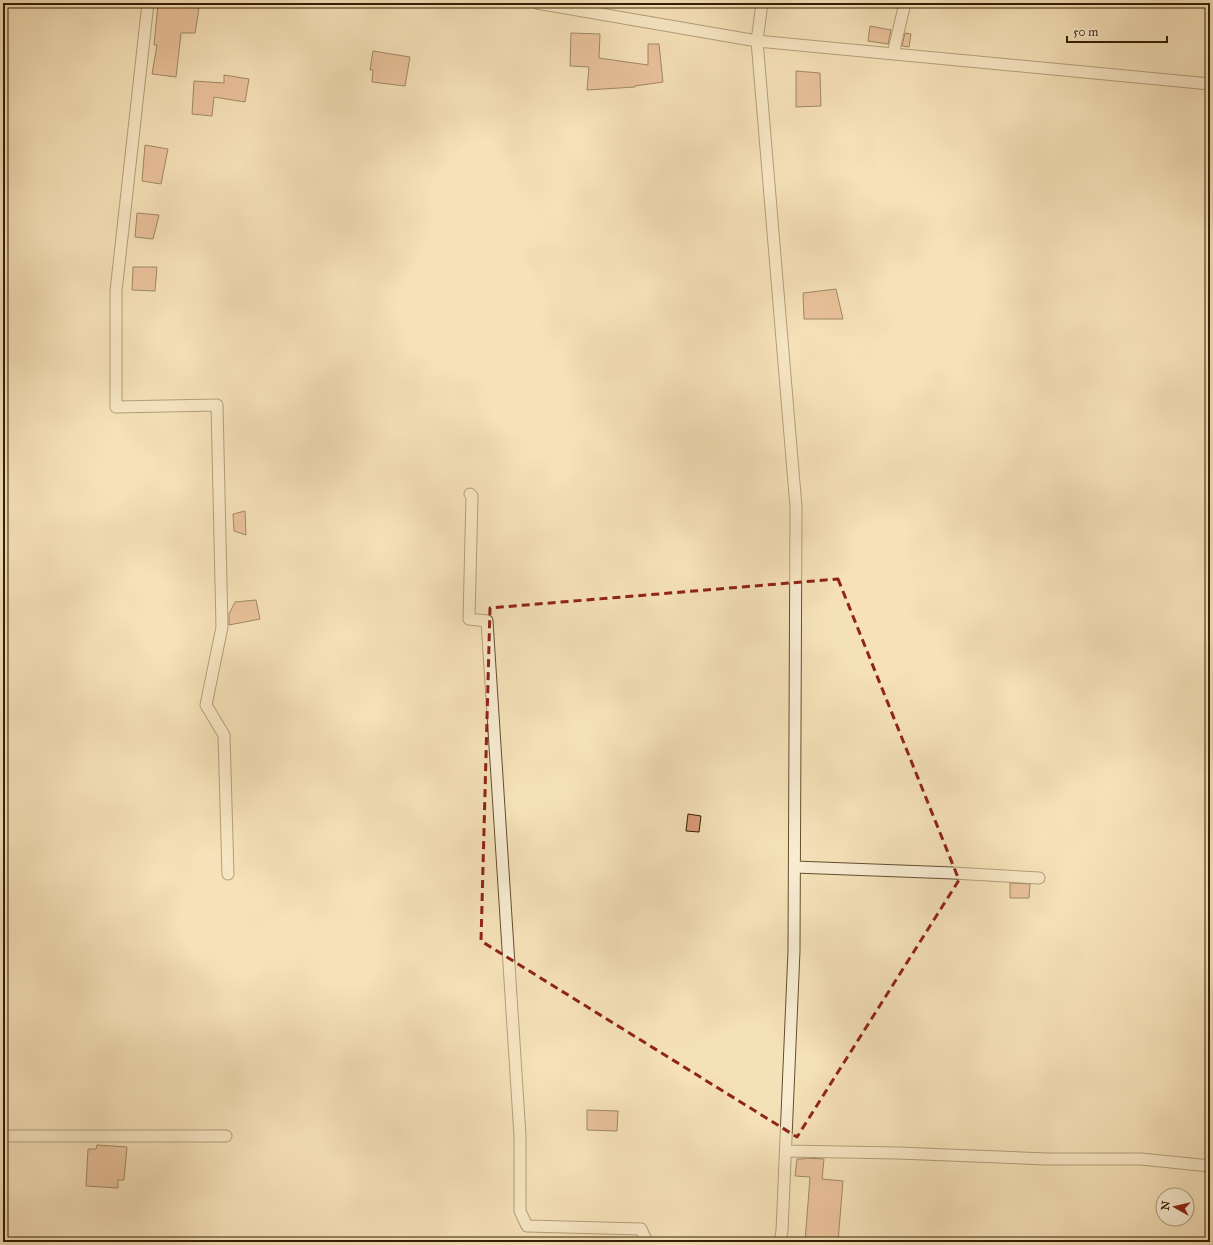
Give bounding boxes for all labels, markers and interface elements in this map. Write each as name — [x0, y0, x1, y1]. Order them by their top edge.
scale bar — [1067, 18, 1167, 44]
text: 50 m — [1073, 25, 1098, 39]
north arrow — [1155, 1187, 1195, 1227]
text: N — [1159, 1199, 1173, 1211]

